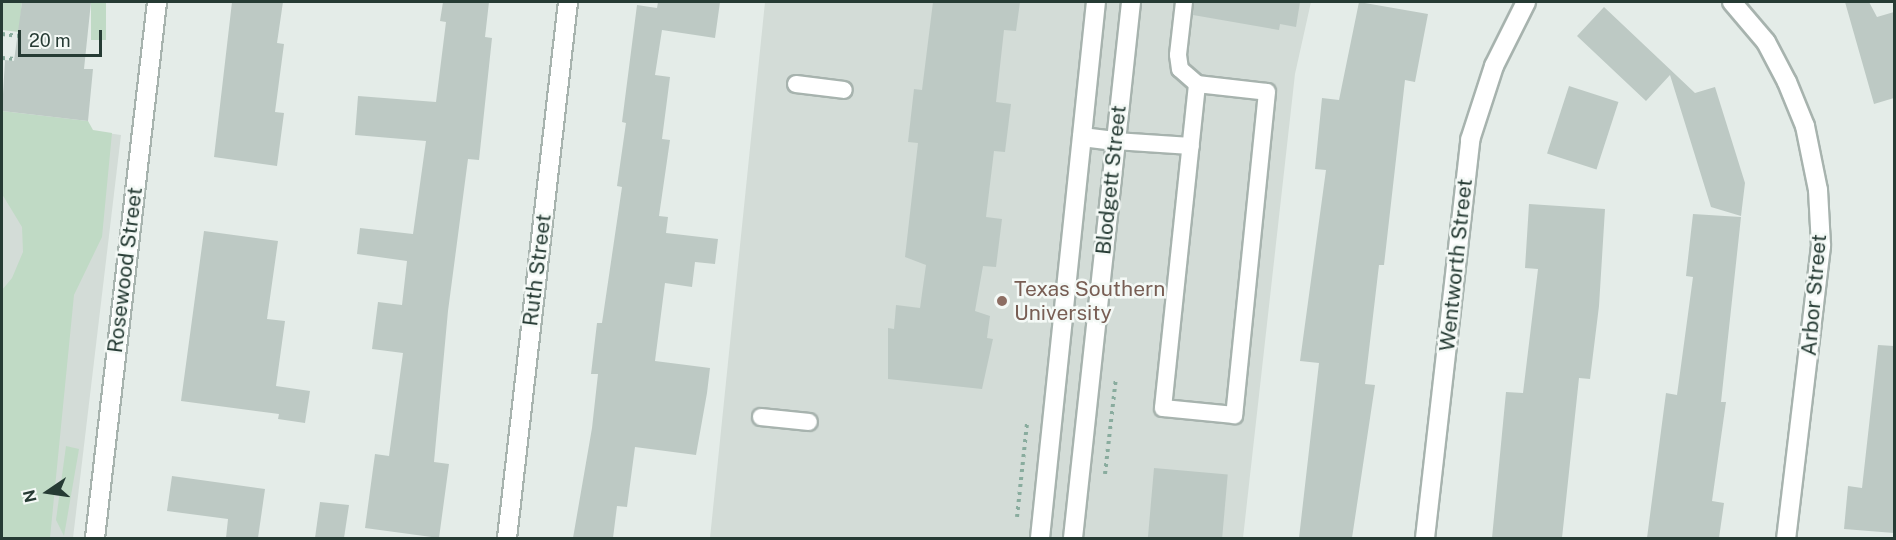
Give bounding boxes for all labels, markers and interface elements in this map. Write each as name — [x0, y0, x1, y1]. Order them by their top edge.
scale bar — [21, 18, 105, 56]
text: 20 m — [29, 30, 71, 51]
street label: Blodgett Street — [1091, 104, 1131, 256]
street label: Wentworth Street — [1434, 177, 1478, 353]
street label: Rosewood Street — [102, 186, 148, 354]
street label: Ruth Street — [518, 212, 556, 328]
street label: Arbor Street — [1796, 233, 1832, 357]
place label: Texas Southern University — [1014, 276, 1165, 326]
marker: Texas Southern University — [995, 294, 1009, 308]
north arrow — [18, 462, 78, 522]
text: N — [19, 488, 41, 504]

